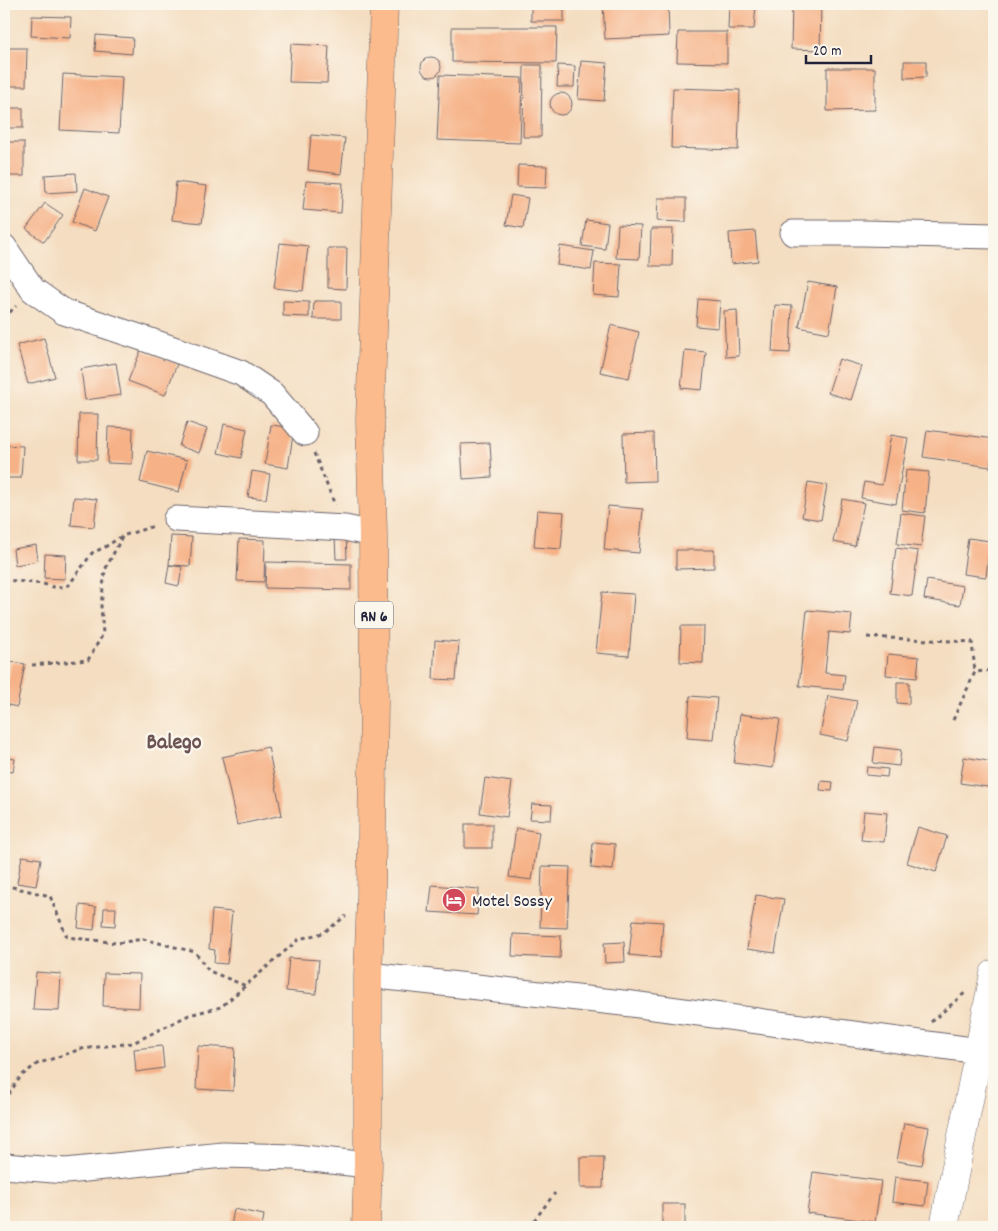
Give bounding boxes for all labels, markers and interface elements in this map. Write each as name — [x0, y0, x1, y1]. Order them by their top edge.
scale bar — [806, 32, 870, 64]
text: 20 m — [813, 41, 841, 63]
road number: RN 6 — [355, 602, 393, 628]
district label: Balego — [146, 728, 202, 759]
hotel icon: Motel Sossy — [441, 887, 467, 913]
place label: Motel Sossy — [472, 890, 553, 915]

